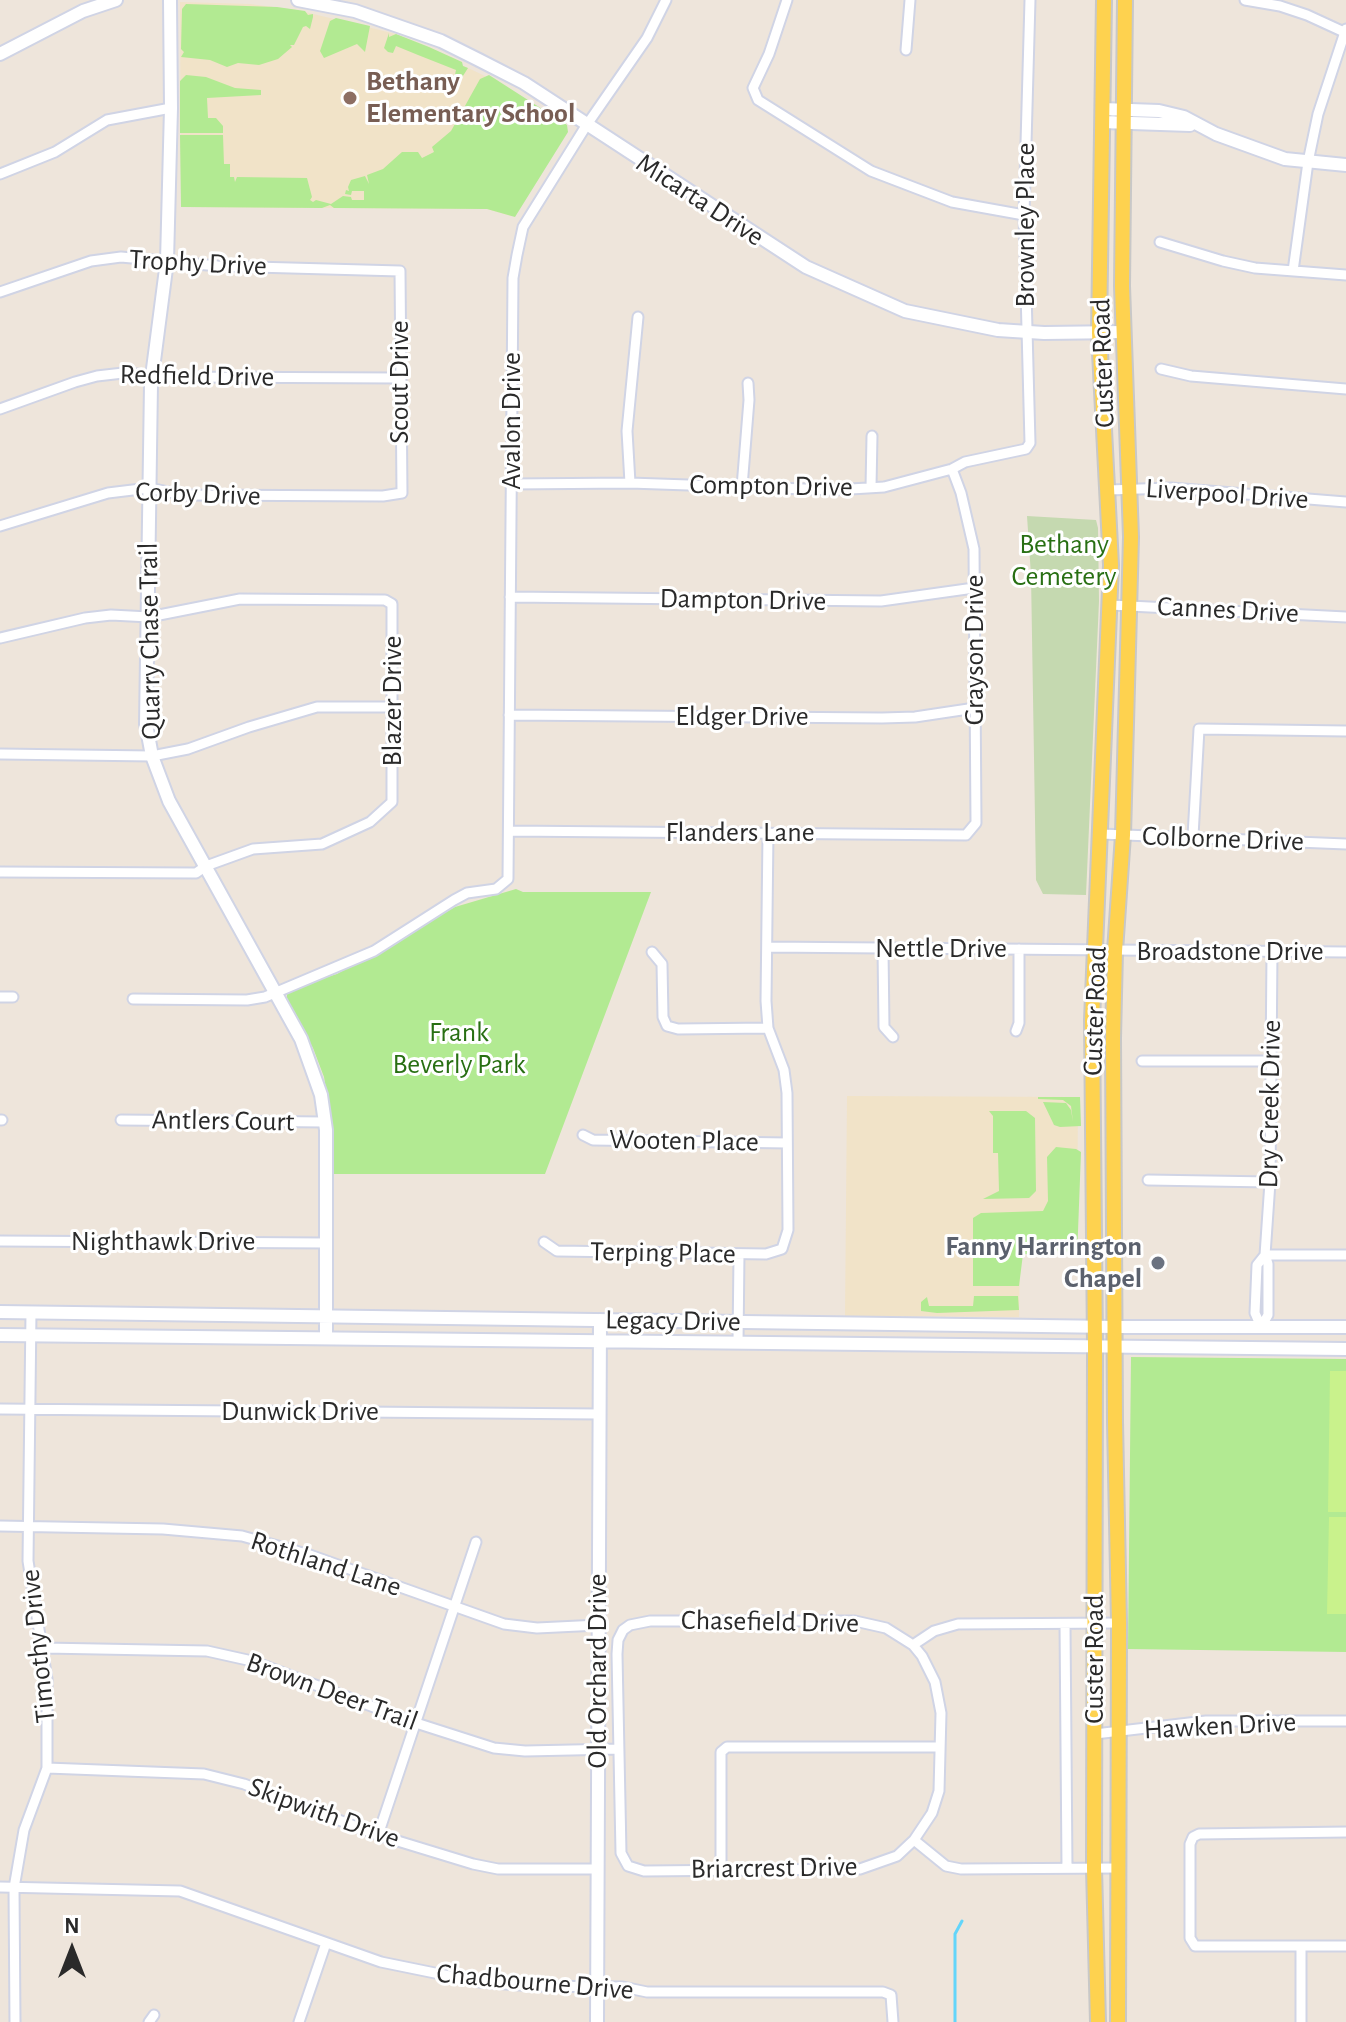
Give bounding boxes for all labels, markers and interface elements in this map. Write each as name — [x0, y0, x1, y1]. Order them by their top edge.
place label: Bethany Elementary School — [366, 65, 575, 131]
marker: Bethany Elementary School — [341, 89, 359, 107]
street label: Brownley Place — [1009, 143, 1043, 307]
street label: Micarta Drive — [630, 146, 770, 254]
street label: Trophy Drive — [128, 243, 268, 283]
street label: Custer Road — [1084, 298, 1122, 428]
street label: Scout Drive — [383, 320, 417, 444]
street label: Avalon Drive — [495, 352, 529, 490]
street label: Redfield Drive — [119, 358, 275, 394]
street label: Compton Drive — [689, 468, 853, 504]
street label: Liverpool Drive — [1144, 472, 1310, 516]
street label: Corby Drive — [135, 475, 261, 513]
park label: Bethany Cemetery — [1012, 528, 1116, 594]
street label: Quarry Chase Trail — [131, 542, 169, 740]
street label: Grayson Drive — [958, 575, 992, 725]
street label: Dampton Drive — [659, 582, 827, 618]
street label: Cannes Drive — [1156, 590, 1300, 630]
street label: Blazer Drive — [376, 636, 410, 766]
street label: Eldger Drive — [675, 700, 809, 734]
street label: Flanders Lane — [665, 816, 815, 850]
street label: Colborne Drive — [1142, 819, 1304, 859]
street label: Nettle Drive — [875, 932, 1007, 966]
street label: Broadstone Drive — [1136, 935, 1324, 969]
street label: Custer Road — [1076, 946, 1114, 1076]
park label: Frank Beverly Park — [393, 1016, 525, 1082]
street label: Dry Creek Drive — [1252, 1019, 1288, 1189]
street label: Antlers Court — [151, 1103, 295, 1139]
street label: Wooten Place — [609, 1123, 759, 1159]
street label: Nighthawk Drive — [71, 1225, 255, 1259]
place label: Fanny Harrington Chapel — [945, 1230, 1142, 1296]
street label: Terping Place — [590, 1235, 736, 1271]
marker: Fanny Harrington Chapel — [1149, 1254, 1167, 1272]
street label: Legacy Drive — [605, 1303, 741, 1339]
street label: Dunwick Drive — [221, 1395, 379, 1429]
street label: Rothland Lane — [246, 1524, 406, 1604]
street label: Timothy Drive — [13, 1567, 63, 1725]
street label: Old Orchard Drive — [581, 1574, 615, 1768]
street label: Custer Road — [1078, 1594, 1112, 1724]
street label: Chasefield Drive — [681, 1604, 859, 1640]
street label: Brown Deer Trail — [242, 1645, 422, 1739]
street label: Hawken Drive — [1143, 1705, 1297, 1747]
street label: Skipwith Drive — [244, 1770, 404, 1856]
street label: Briarcrest Drive — [690, 1850, 858, 1886]
north arrow — [32, 1910, 112, 1990]
text: N — [64, 1915, 80, 1937]
street label: Chadbourne Drive — [435, 1957, 635, 2007]

